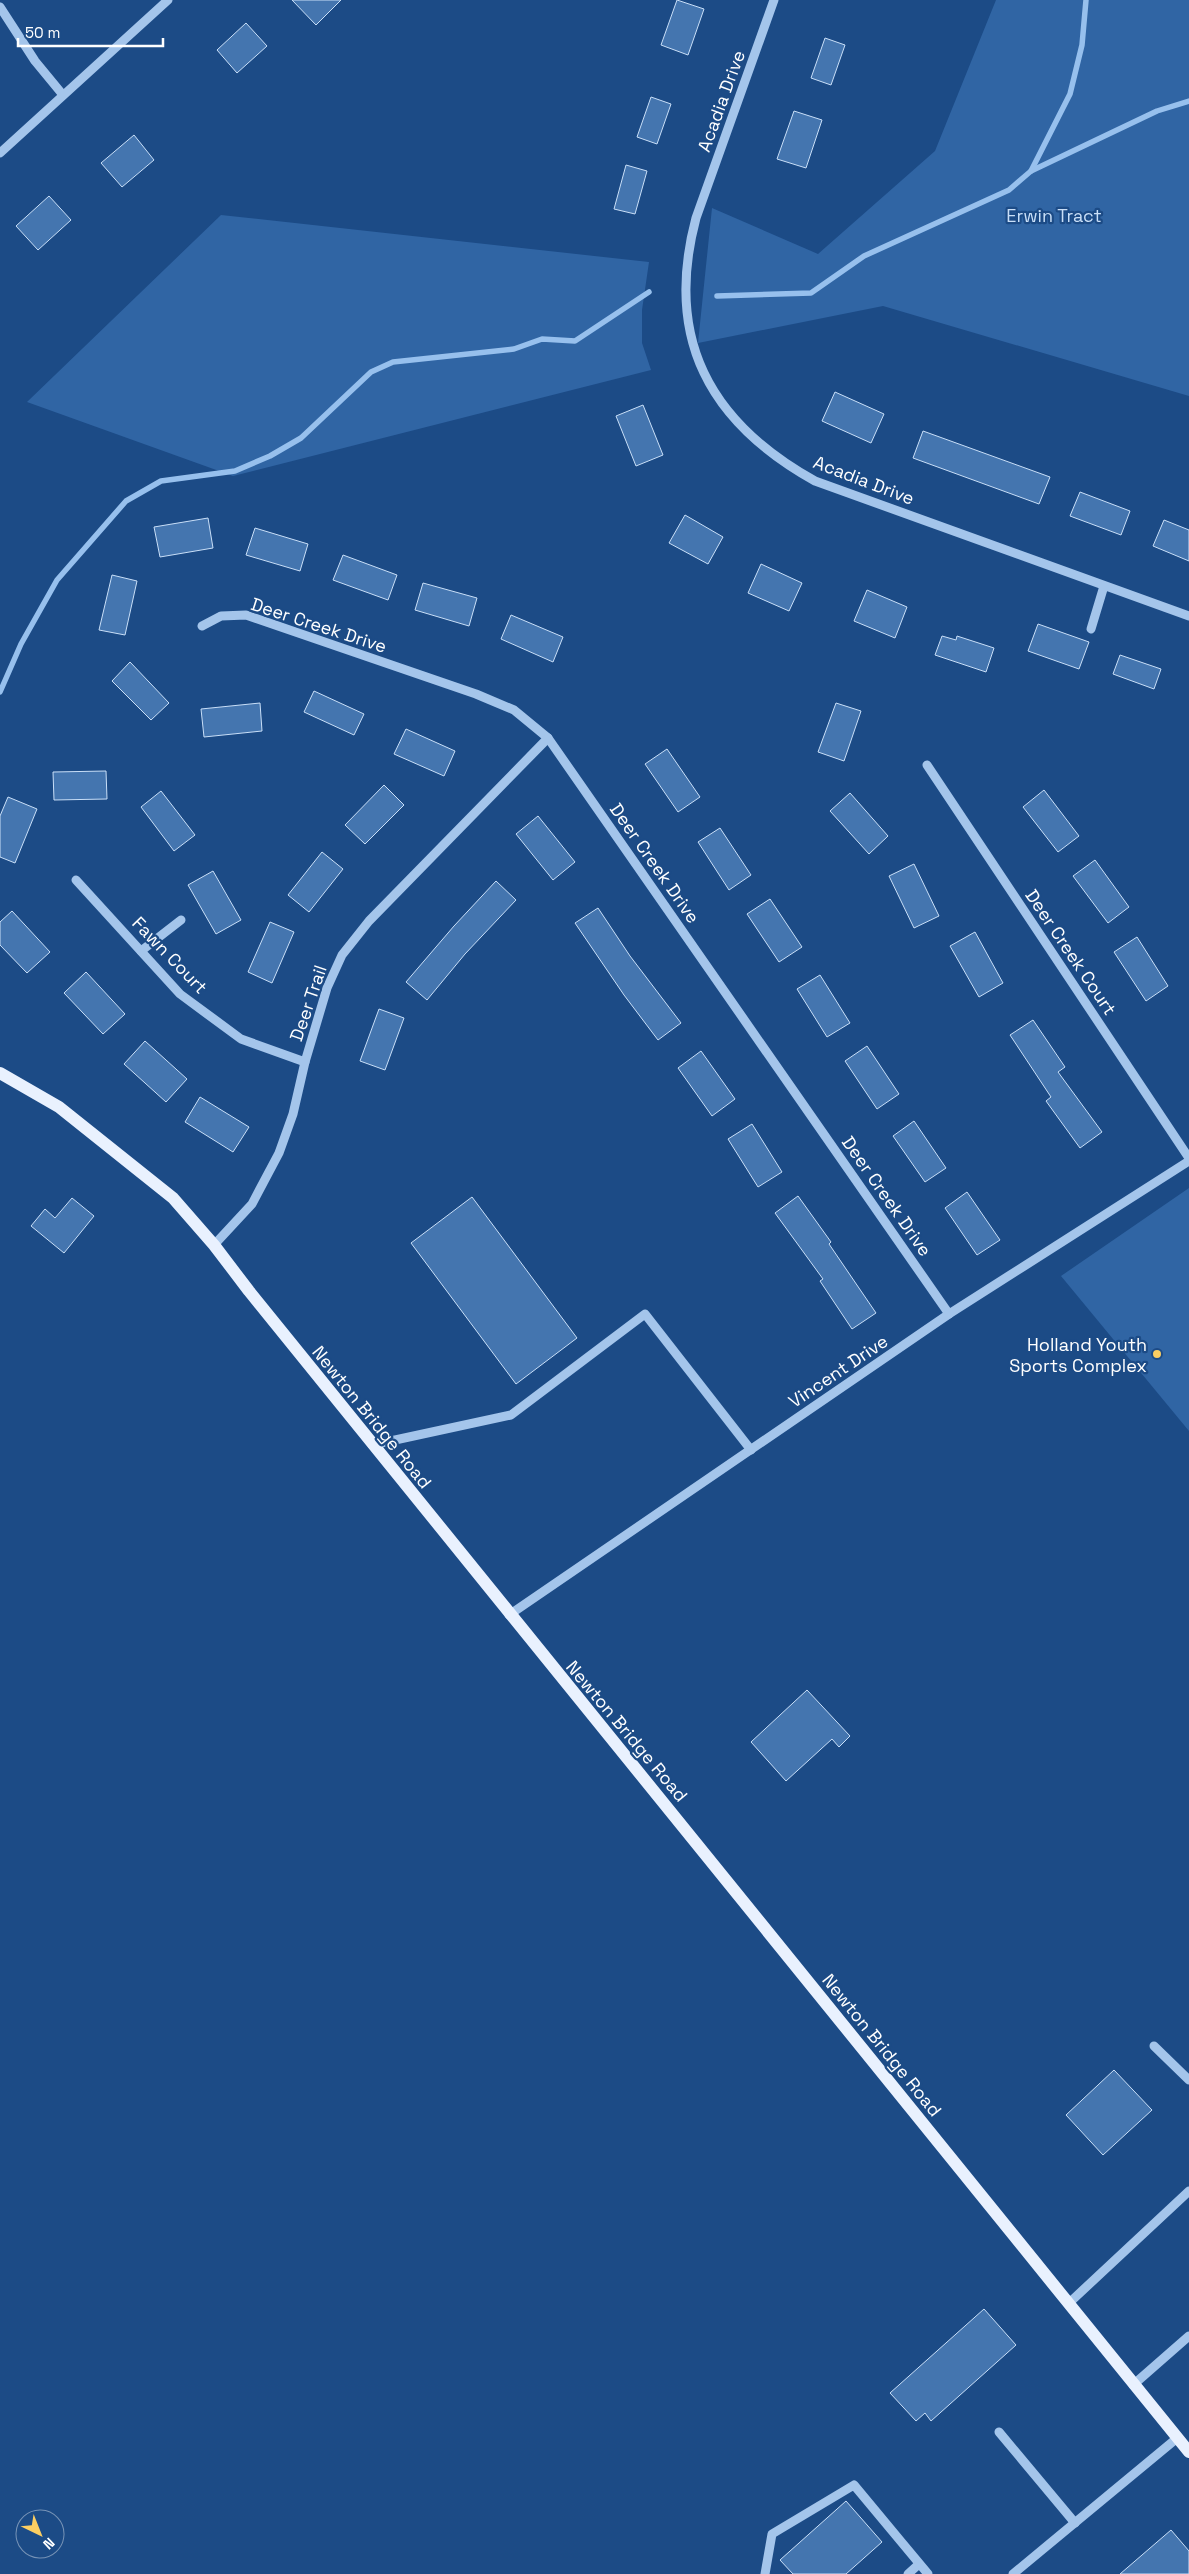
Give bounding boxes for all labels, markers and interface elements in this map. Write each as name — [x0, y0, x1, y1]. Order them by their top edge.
scale bar — [18, 15, 162, 47]
text: 50 m — [25, 23, 60, 42]
street label: Acadia Drive — [692, 47, 750, 155]
park label: Erwin Tract — [1006, 204, 1102, 227]
street label: Acadia Drive — [810, 450, 918, 510]
street label: Deer Creek Drive — [248, 592, 390, 658]
street label: Deer Creek Drive — [605, 798, 705, 928]
street label: Deer Creek Court — [1020, 885, 1122, 1019]
street label: Fawn Court — [127, 912, 213, 998]
street label: Deer Trail — [284, 962, 332, 1044]
street label: Deer Creek Drive — [837, 1131, 937, 1261]
street label: Vincent Drive — [784, 1329, 892, 1413]
place label: Holland Youth Sports Complex — [1009, 1333, 1147, 1377]
street label: Newton Bridge Road — [307, 1341, 437, 1493]
marker: Holland Youth Sports Complex — [1151, 1348, 1163, 1360]
street label: Newton Bridge Road — [561, 1656, 693, 1806]
street label: Newton Bridge Road — [817, 1969, 947, 2121]
north arrow — [15, 2509, 65, 2559]
text: N — [39, 2534, 58, 2553]

